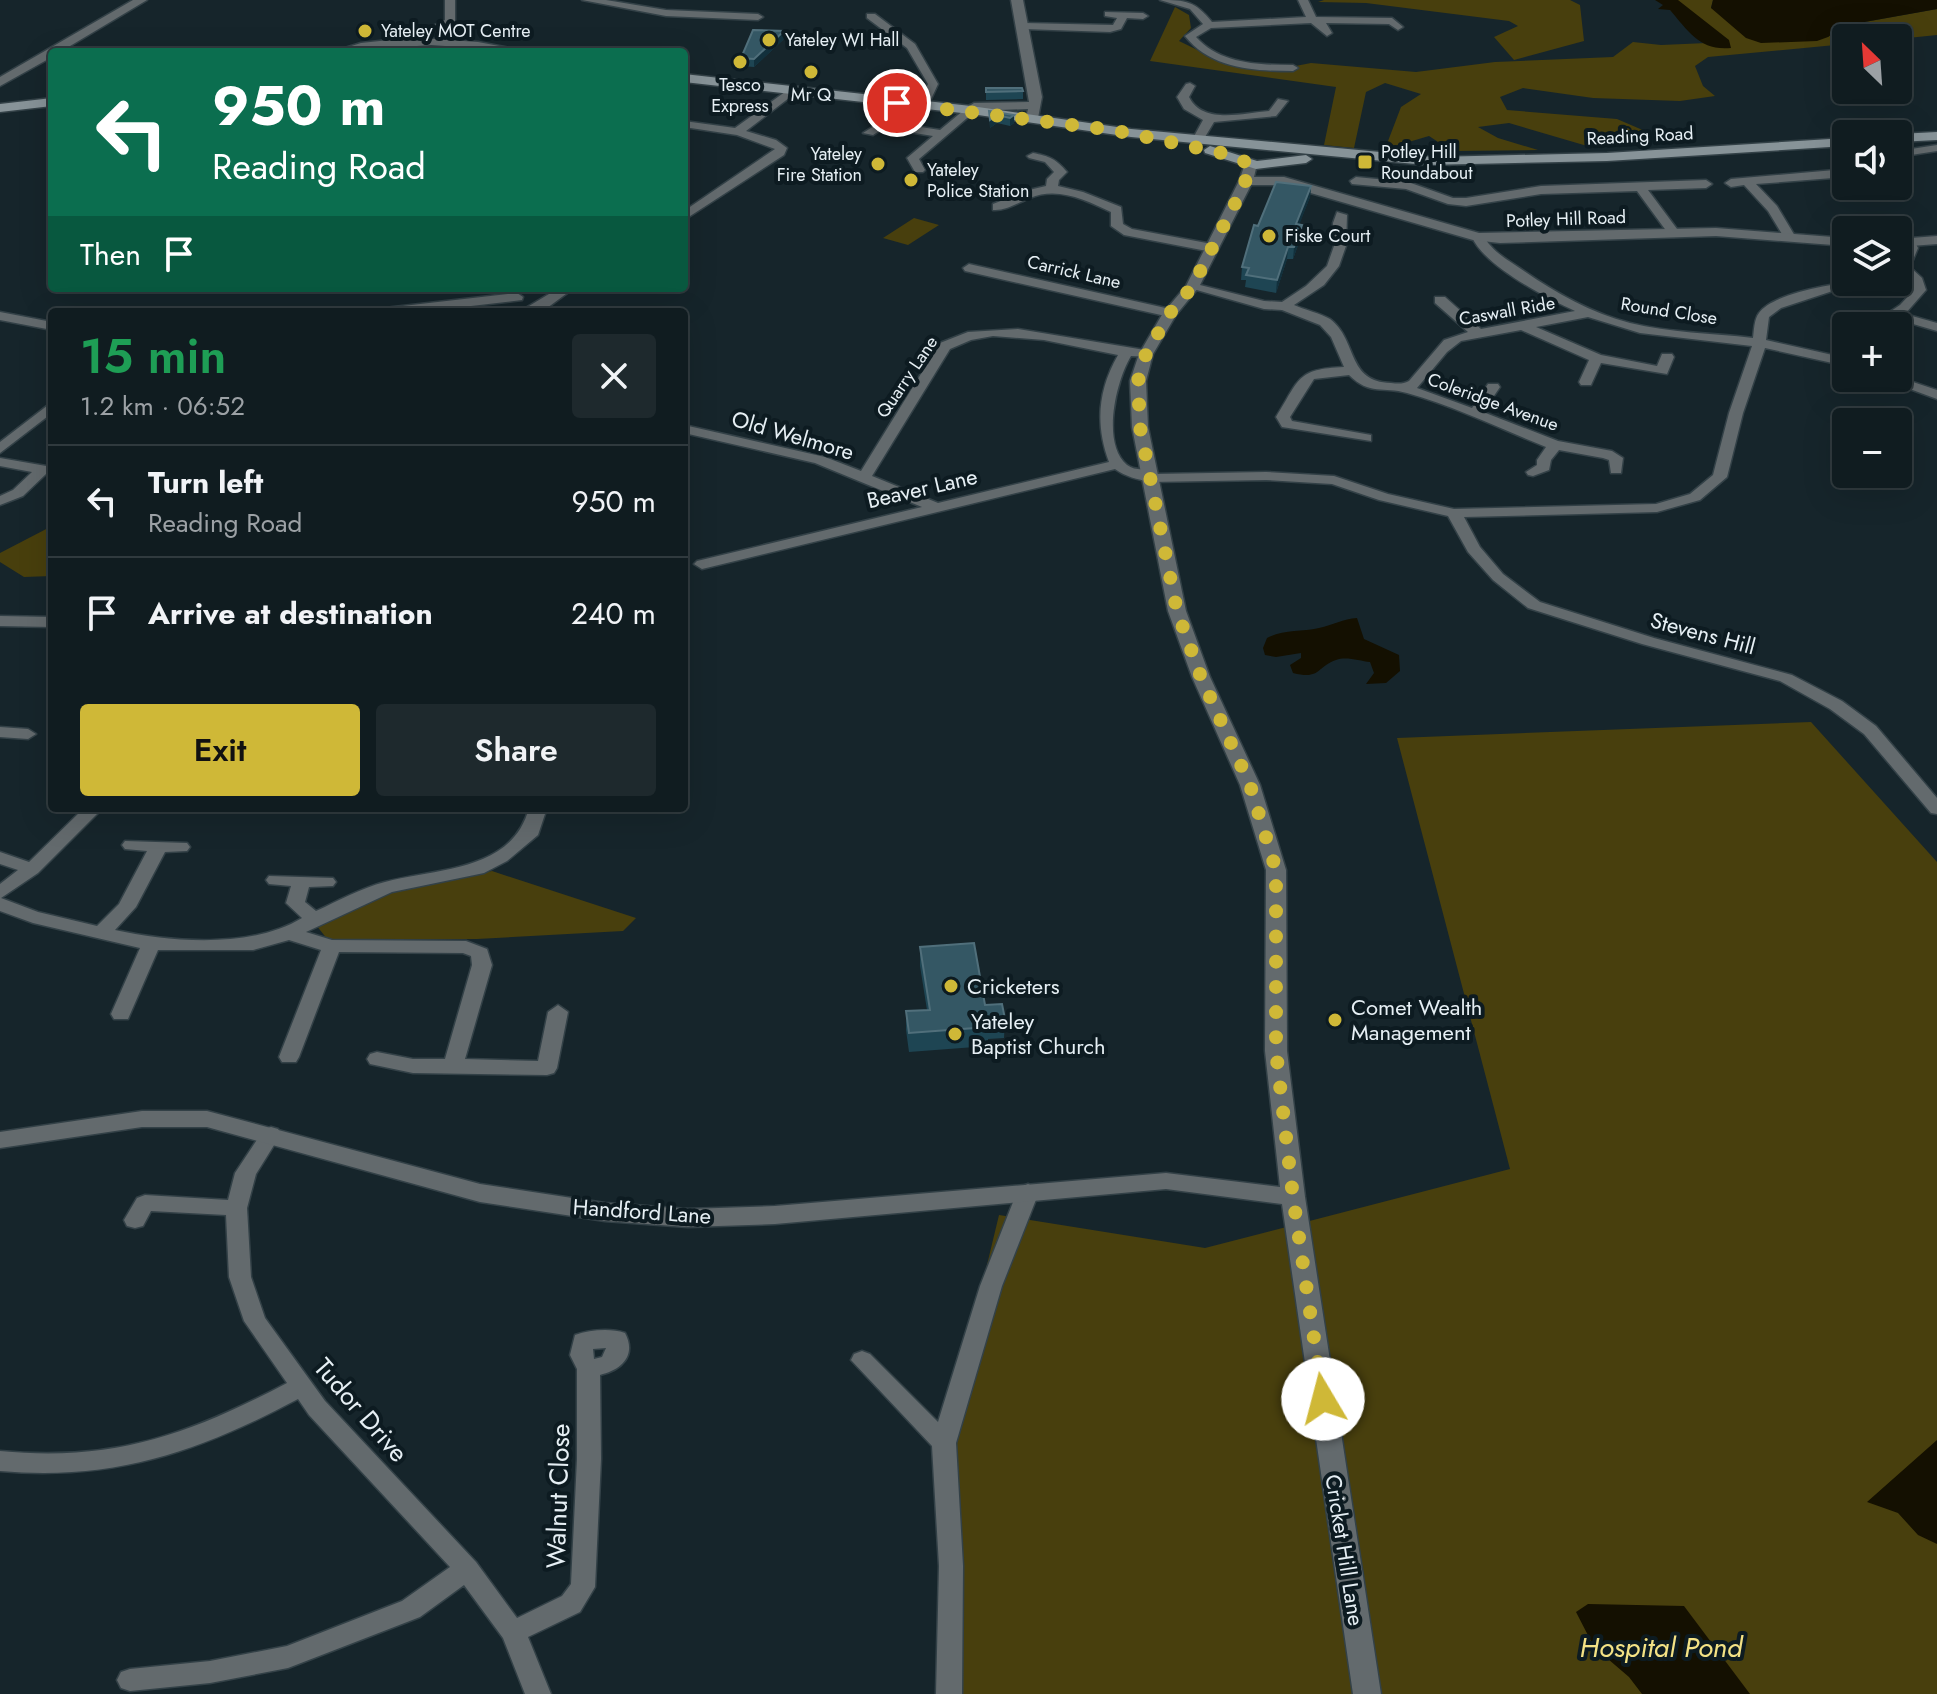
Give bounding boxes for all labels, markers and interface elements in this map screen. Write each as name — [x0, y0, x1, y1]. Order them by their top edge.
place label: Yateley MOT Centre — [381, 18, 531, 44]
marker: Yateley MOT Centre — [356, 22, 374, 40]
north arrow — [1832, 24, 1912, 104]
map controls — [1832, 24, 1912, 488]
place label: Yateley WI Hall — [785, 27, 899, 53]
marker: Yateley WI Hall — [760, 31, 778, 49]
marker: Tesco Express — [731, 53, 749, 71]
marker: Mr Q — [802, 63, 820, 81]
text: 950 m — [212, 65, 385, 146]
pin — [863, 69, 931, 137]
place label: Tesco Express — [711, 72, 769, 119]
icon: left — [80, 80, 184, 184]
icon: arrive — [875, 81, 919, 125]
place label: Mr Q — [791, 82, 832, 108]
street label: Reading Road — [1586, 120, 1694, 152]
button: sound — [1832, 120, 1912, 200]
place label: Potley Hill Roundabout — [1381, 139, 1473, 186]
text: Reading Road — [212, 140, 426, 192]
place label: Yateley Fire Station — [777, 141, 862, 188]
marker: Potley Hill Roundabout — [1356, 153, 1374, 171]
marker: Yateley Fire Station — [869, 155, 887, 173]
place label: Yateley Police Station — [927, 157, 1029, 204]
marker: Yateley Police Station — [902, 171, 920, 189]
street label: Potley Hill Road — [1506, 204, 1626, 234]
button: layers — [1832, 216, 1912, 296]
place label: Fiske Court — [1285, 223, 1371, 249]
marker: Fiske Court — [1260, 227, 1278, 245]
icon: arrive — [157, 232, 201, 276]
text: Then — [80, 233, 141, 276]
street label: Carrick Lane — [1025, 249, 1123, 295]
street label: Caswall Ride — [1457, 290, 1557, 332]
street label: Round Close — [1619, 291, 1719, 331]
button: + — [1832, 312, 1912, 392]
text: 15 min — [80, 322, 226, 391]
street label: Quarry Lane — [870, 331, 944, 423]
button: close — [572, 334, 656, 418]
street label: Coleridge Avenue — [1424, 366, 1562, 438]
text: 1.2 km · 06:52 — [80, 387, 245, 425]
street label: Old Welmore — [728, 402, 858, 468]
button: − — [1832, 408, 1912, 488]
street label: Beaver Lane — [864, 460, 980, 516]
text: Turn left — [148, 461, 263, 504]
icon: left — [80, 479, 124, 523]
text: 950 m — [571, 480, 656, 523]
text: Reading Road — [148, 504, 302, 542]
icon: arrive — [80, 591, 124, 635]
text: Arrive at destination — [148, 592, 433, 635]
text: 240 m — [571, 592, 656, 635]
street label: Stevens Hill — [1647, 604, 1759, 662]
button: Exit — [80, 704, 360, 796]
button: Share — [376, 704, 656, 796]
place label: Cricketers — [967, 970, 1060, 1002]
marker: Cricketers — [942, 977, 960, 995]
place label: Comet Wealth Management — [1351, 991, 1482, 1048]
place label: Yateley Baptist Church — [971, 1005, 1106, 1062]
marker: Comet Wealth Management — [1326, 1011, 1344, 1029]
marker: Yateley Baptist Church — [946, 1025, 964, 1043]
street label: Handford Lane — [572, 1190, 712, 1232]
street label: Tudor Drive — [305, 1350, 417, 1470]
position arrow — [1281, 1357, 1365, 1441]
street label: Walnut Close — [536, 1423, 580, 1569]
street label: Cricket Hill Lane — [1317, 1472, 1373, 1628]
water label: Hospital Pond — [1579, 1627, 1744, 1668]

